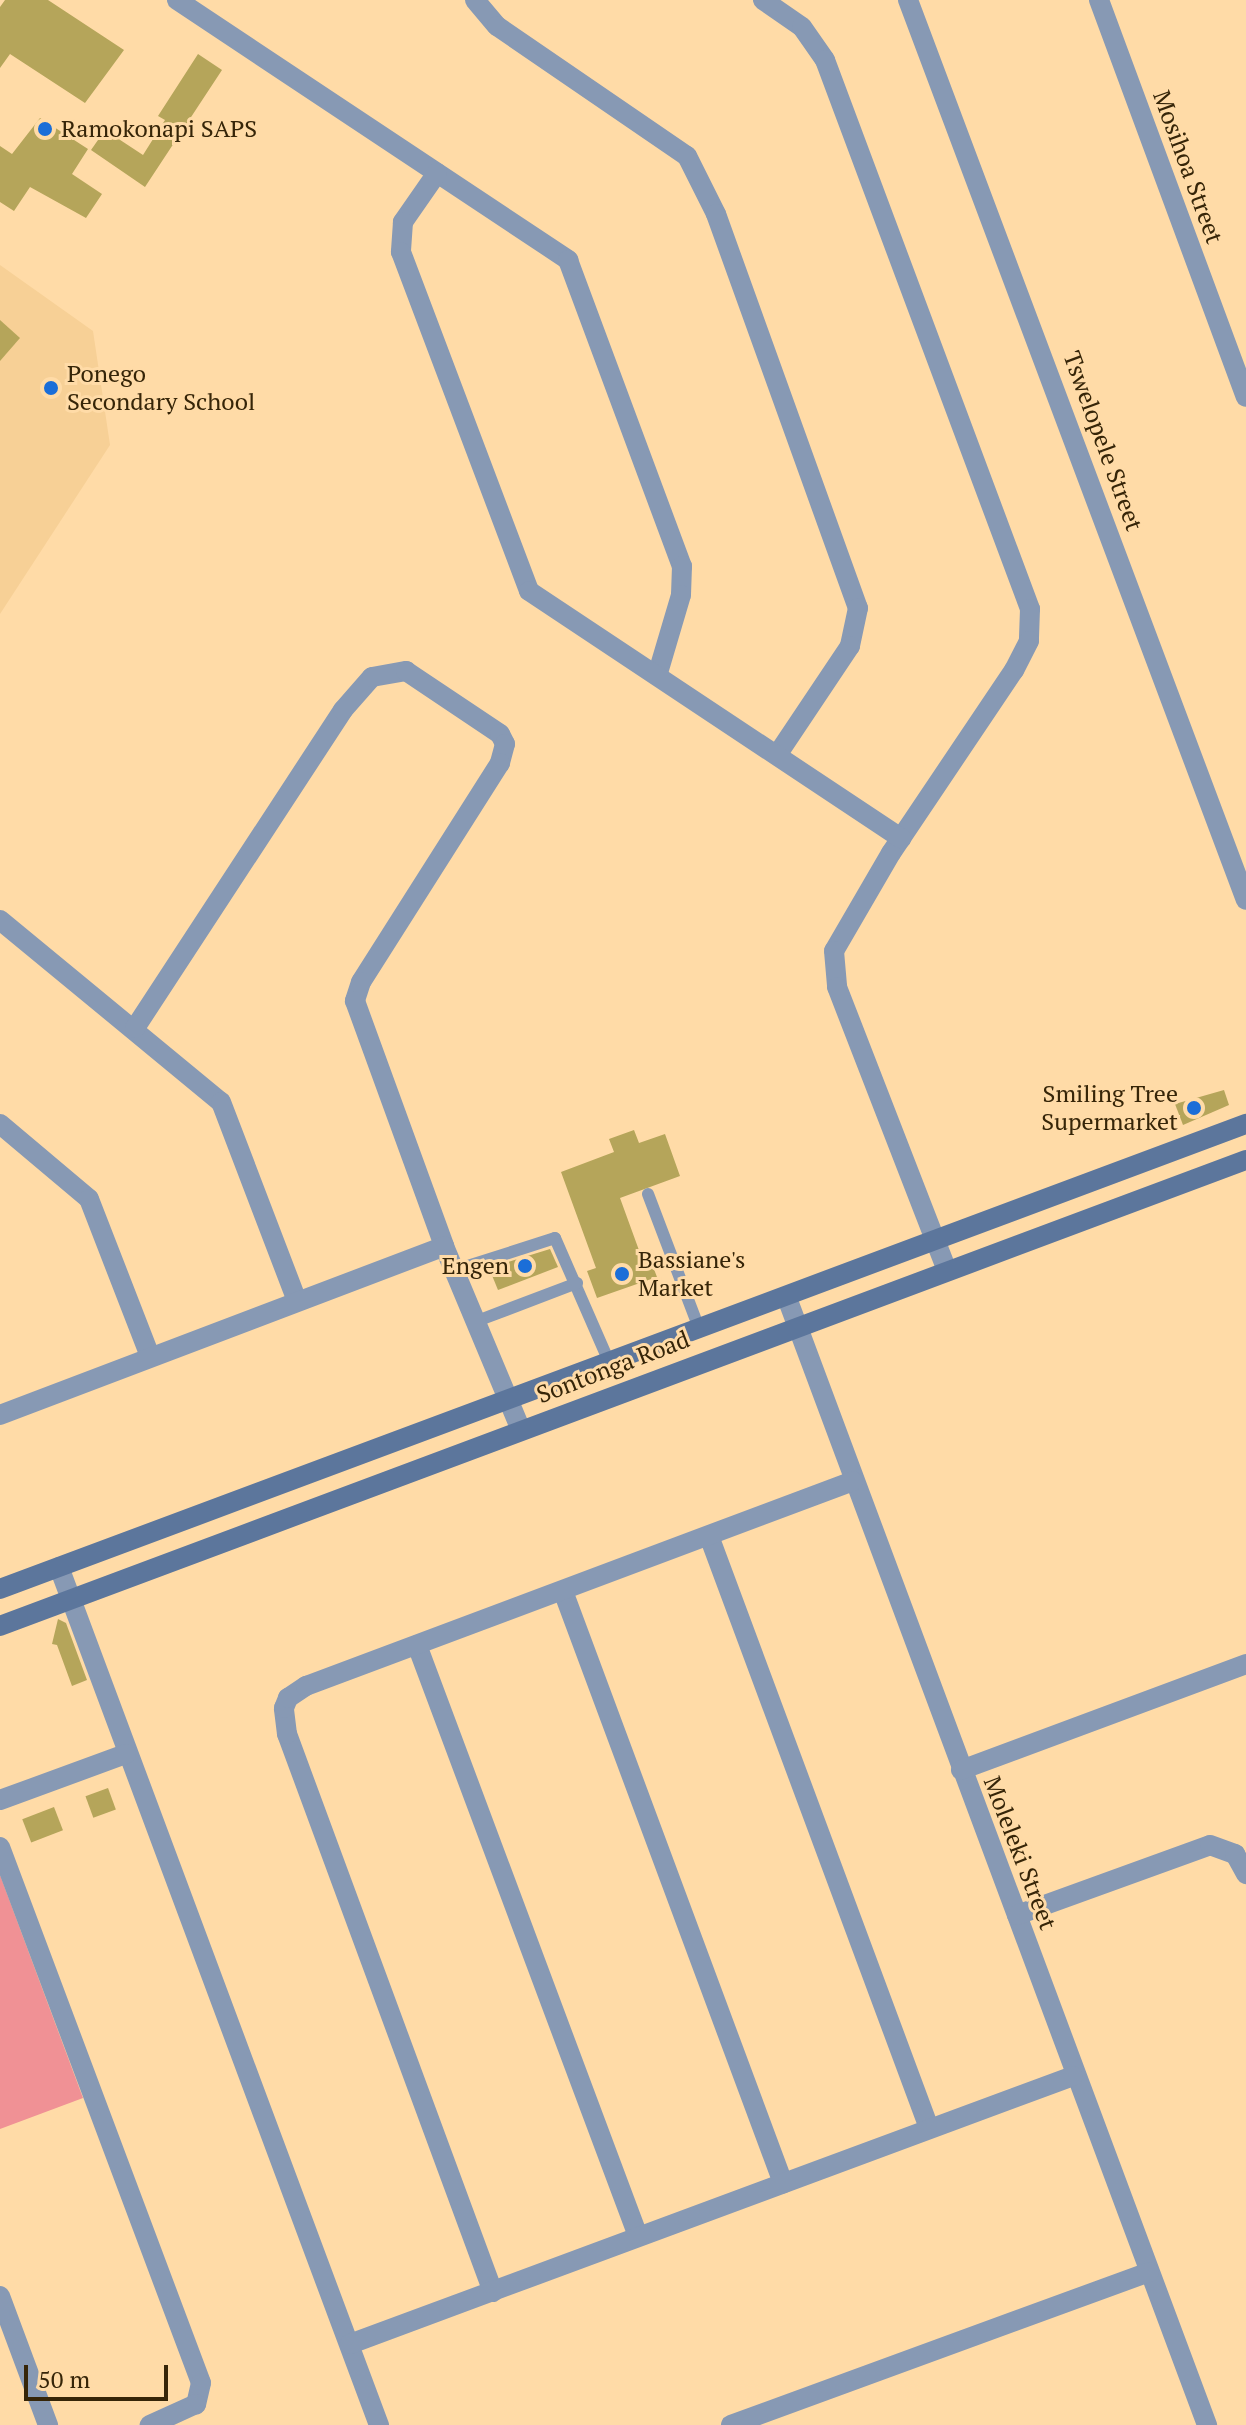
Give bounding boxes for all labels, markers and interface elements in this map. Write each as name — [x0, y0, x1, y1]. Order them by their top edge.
street label: Mosihoa Street — [1147, 86, 1229, 248]
place label: Ramokonapi SAPS — [61, 115, 257, 143]
marker: Ramokonapi SAPS — [36, 120, 54, 138]
street label: Tswelopele Street — [1057, 347, 1149, 535]
place label: Ponego Secondary School — [67, 360, 255, 416]
marker: Ponego Secondary School — [42, 379, 60, 397]
place label: Smiling Tree Supermarket — [1041, 1080, 1178, 1136]
marker: Smiling Tree Supermarket — [1185, 1099, 1203, 1117]
place label: Bassiane's Market — [638, 1246, 745, 1302]
place label: Engen — [442, 1252, 509, 1280]
marker: Engen — [516, 1257, 534, 1275]
marker: Bassiane's Market — [613, 1265, 631, 1283]
street label: Sontonga Road — [533, 1325, 693, 1409]
street label: Moleleki Street — [978, 1772, 1062, 1934]
scale bar — [28, 2349, 172, 2399]
text: 50 m — [38, 2363, 90, 2395]

